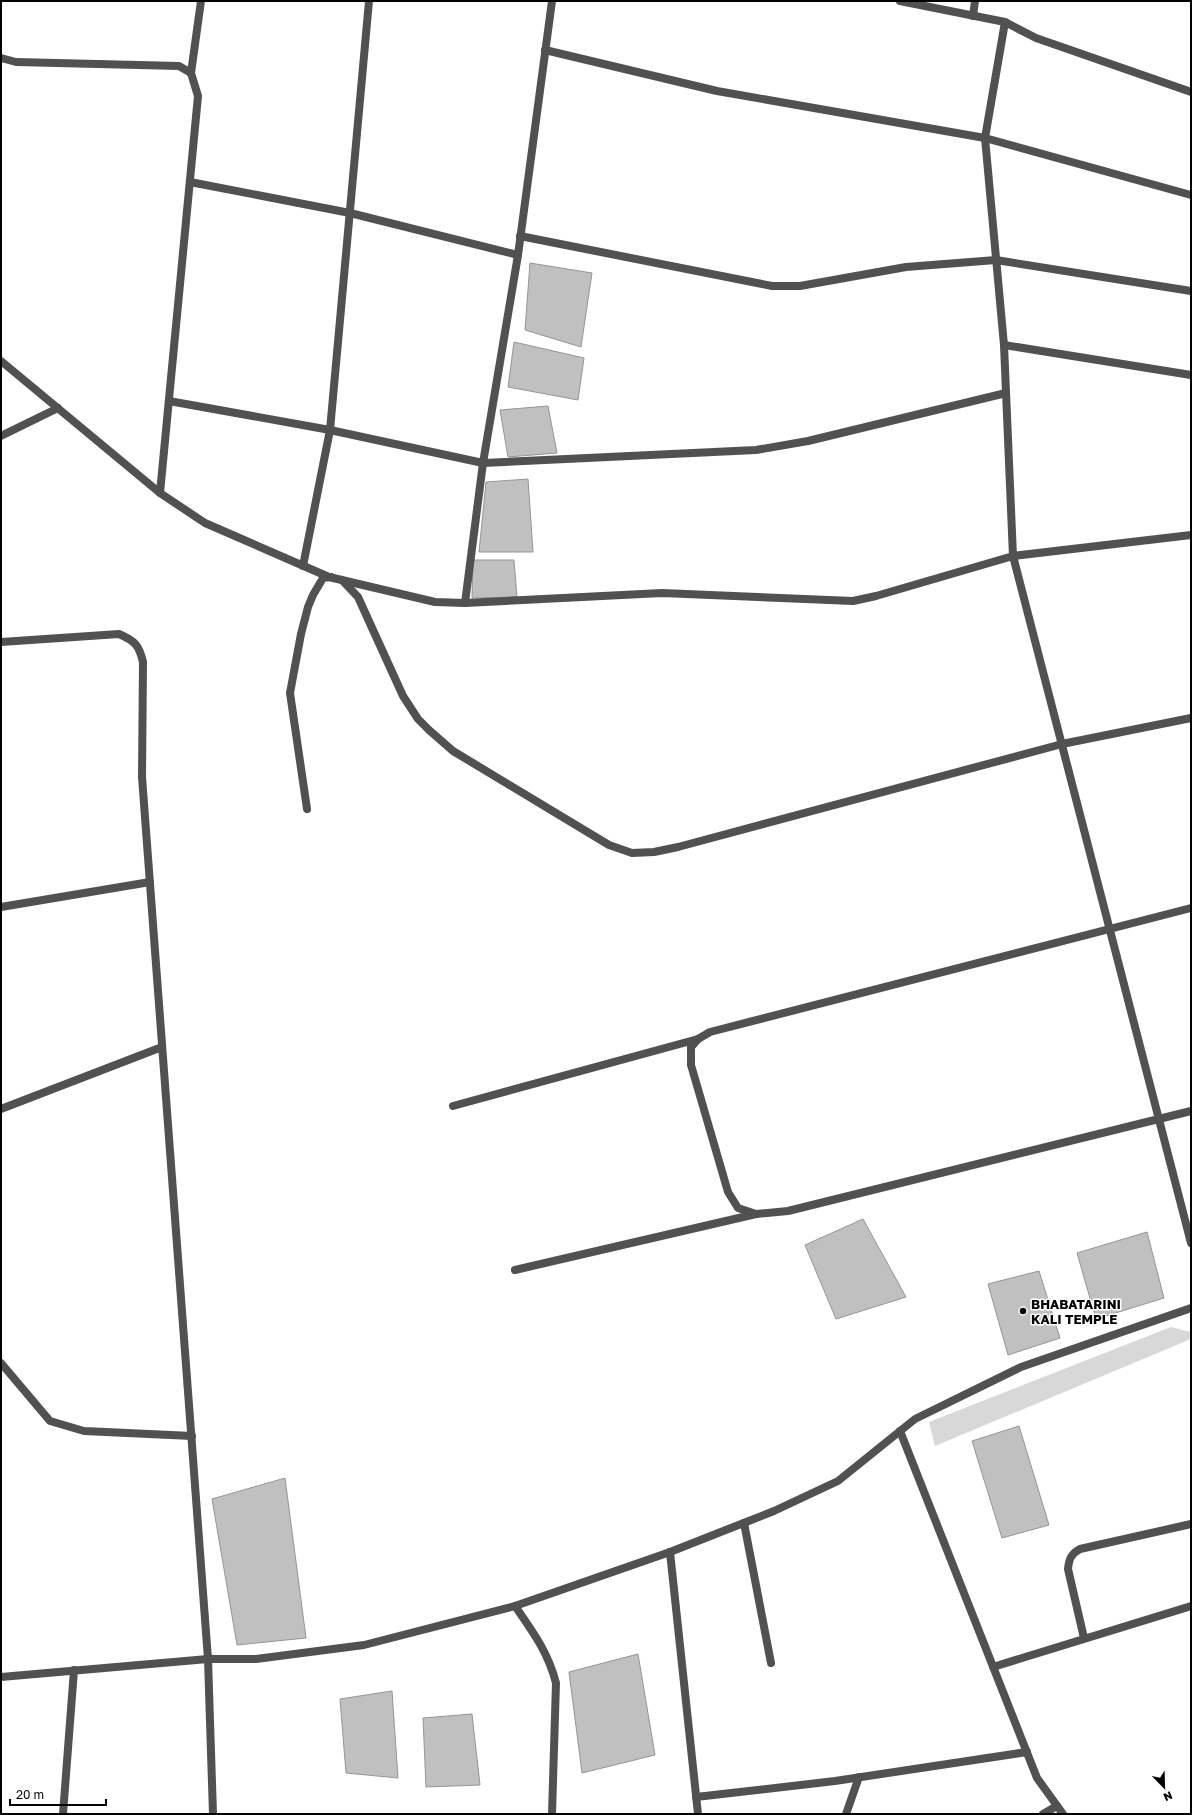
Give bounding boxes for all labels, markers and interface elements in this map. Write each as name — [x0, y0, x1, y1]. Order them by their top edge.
place label: BHABATARINI KALI TEMPLE — [1031, 1296, 1121, 1327]
marker: BHABATARINI KALI TEMPLE — [1018, 1306, 1028, 1316]
north arrow — [1144, 1767, 1184, 1807]
scale bar — [10, 1781, 106, 1807]
text: 20 m — [16, 1787, 44, 1802]
text: N — [1162, 1789, 1174, 1804]

